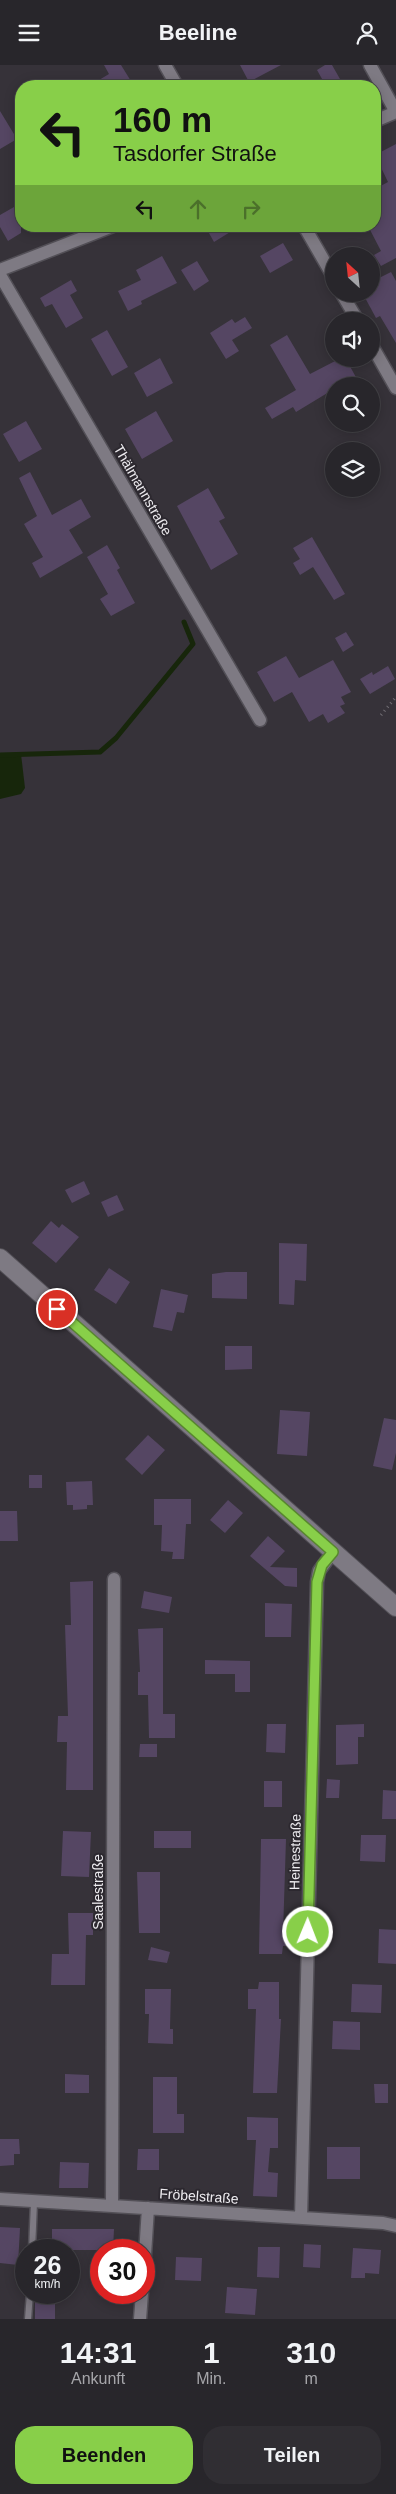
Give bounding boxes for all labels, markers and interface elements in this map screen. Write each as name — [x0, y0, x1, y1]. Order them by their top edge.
icon: menu — [15, 19, 43, 47]
icon: person — [353, 19, 381, 47]
text: Beeline — [159, 20, 237, 45]
icon: left — [30, 100, 95, 165]
text: 160 m — [113, 100, 212, 139]
text: Tasdorfer Straße — [113, 141, 277, 166]
icon: left — [131, 195, 159, 223]
icon: ahead — [184, 195, 212, 223]
icon: right — [237, 195, 265, 223]
north arrow — [325, 247, 380, 303]
map controls — [325, 247, 380, 497]
button: sound — [325, 312, 380, 367]
button: search — [325, 377, 380, 432]
street label: Thälmannstraße — [111, 442, 176, 538]
button: layers — [325, 442, 380, 497]
pin — [36, 1288, 78, 1330]
icon: arrive — [43, 1295, 71, 1323]
street label: Heinestraße — [286, 1814, 304, 1890]
street label: Saalestraße — [90, 1854, 106, 1930]
position arrow — [281, 1905, 333, 1957]
street label: Fröbelstraße — [159, 2185, 239, 2207]
speed limit sign: 30 — [90, 2239, 155, 2304]
text: 26 — [34, 2251, 61, 2279]
text: km/h — [34, 2277, 61, 2291]
text: 14:31 — [60, 2336, 136, 2369]
text: 1 — [203, 2336, 220, 2369]
text: 310 — [286, 2336, 336, 2369]
text: Ankunft — [71, 2370, 125, 2387]
text: Min. — [196, 2370, 226, 2387]
text: m — [305, 2370, 318, 2387]
button: Beenden — [15, 2426, 193, 2484]
button: Teilen — [203, 2426, 381, 2484]

